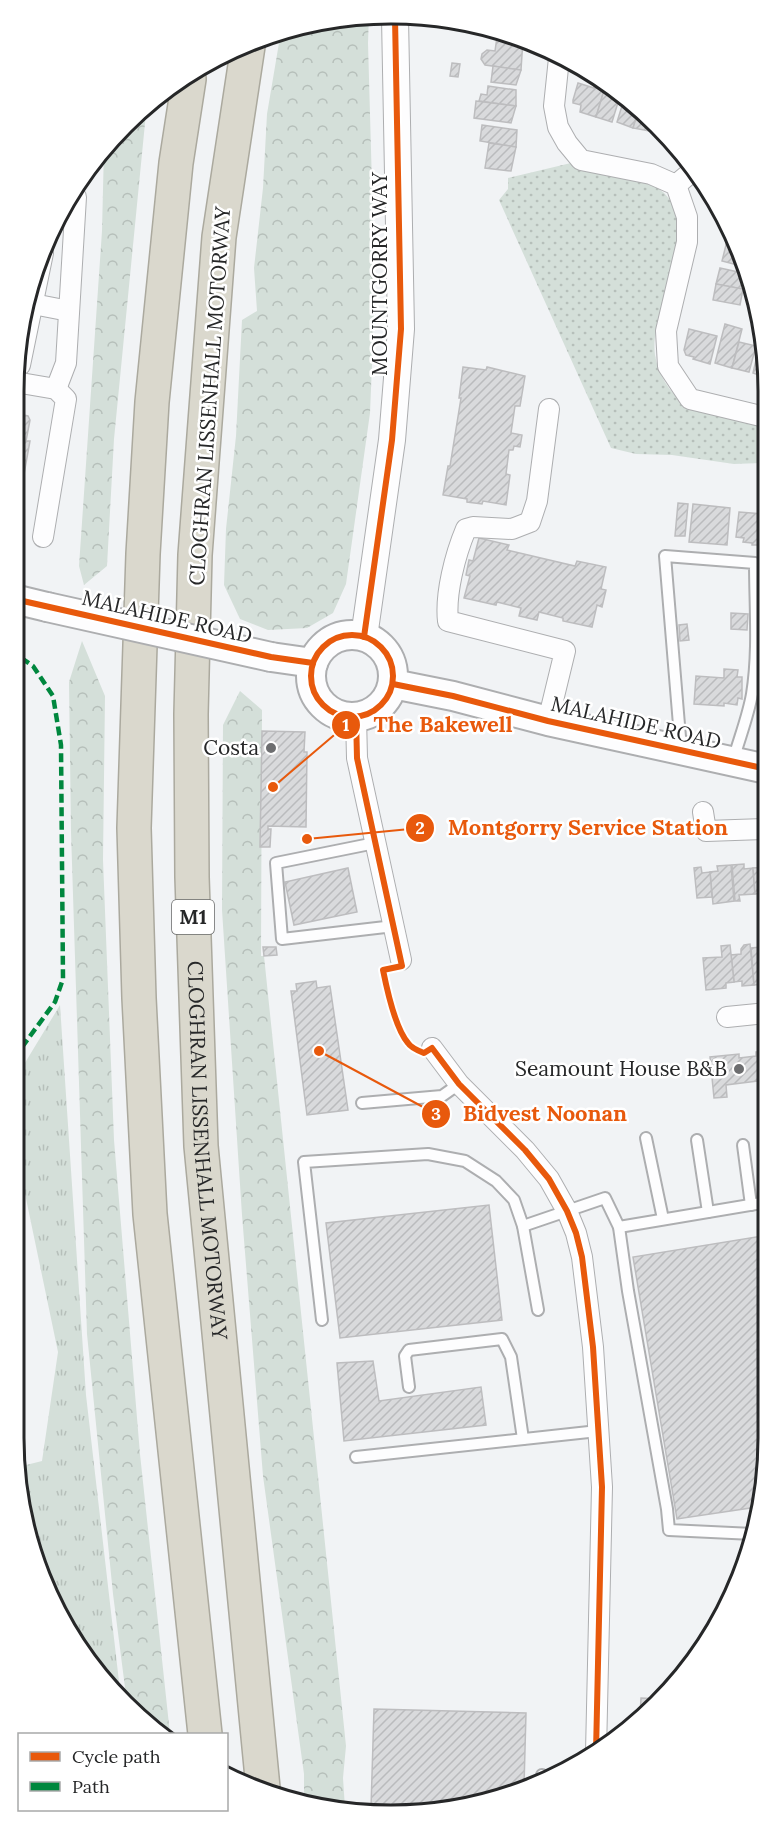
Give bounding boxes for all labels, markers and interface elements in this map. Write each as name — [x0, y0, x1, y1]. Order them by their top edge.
street label: MOUNTGORRY WAY — [366, 171, 393, 376]
street label: CLOGHRAN LISSENHALL MOTORWAY — [183, 205, 236, 586]
street label: MALAHIDE ROAD — [79, 584, 255, 649]
street label: MALAHIDE ROAD — [548, 690, 724, 755]
callout: The Bakewell — [331, 705, 524, 745]
text: The Bakewell — [373, 710, 513, 738]
text: 1 — [342, 713, 350, 736]
place label: Costa — [203, 734, 259, 761]
marker: Costa — [264, 741, 278, 755]
callout: Montgorry Service Station — [405, 808, 740, 848]
text: Montgorry Service Station — [448, 813, 728, 841]
text: 2 — [415, 816, 425, 839]
road number: M1 — [172, 900, 214, 934]
street label: CLOGHRAN LISSENHALL MOTORWAY — [182, 960, 234, 1342]
place label: Seamount House B&B — [515, 1055, 727, 1082]
marker: Seamount House B&B — [732, 1062, 746, 1076]
callout: Bidvest Noonan — [421, 1094, 639, 1134]
text: Bidvest Noonan — [463, 1099, 627, 1127]
text: 3 — [431, 1102, 441, 1125]
legend — [18, 1733, 228, 1811]
text: Cycle path — [72, 1745, 161, 1768]
text: Path — [72, 1775, 110, 1798]

